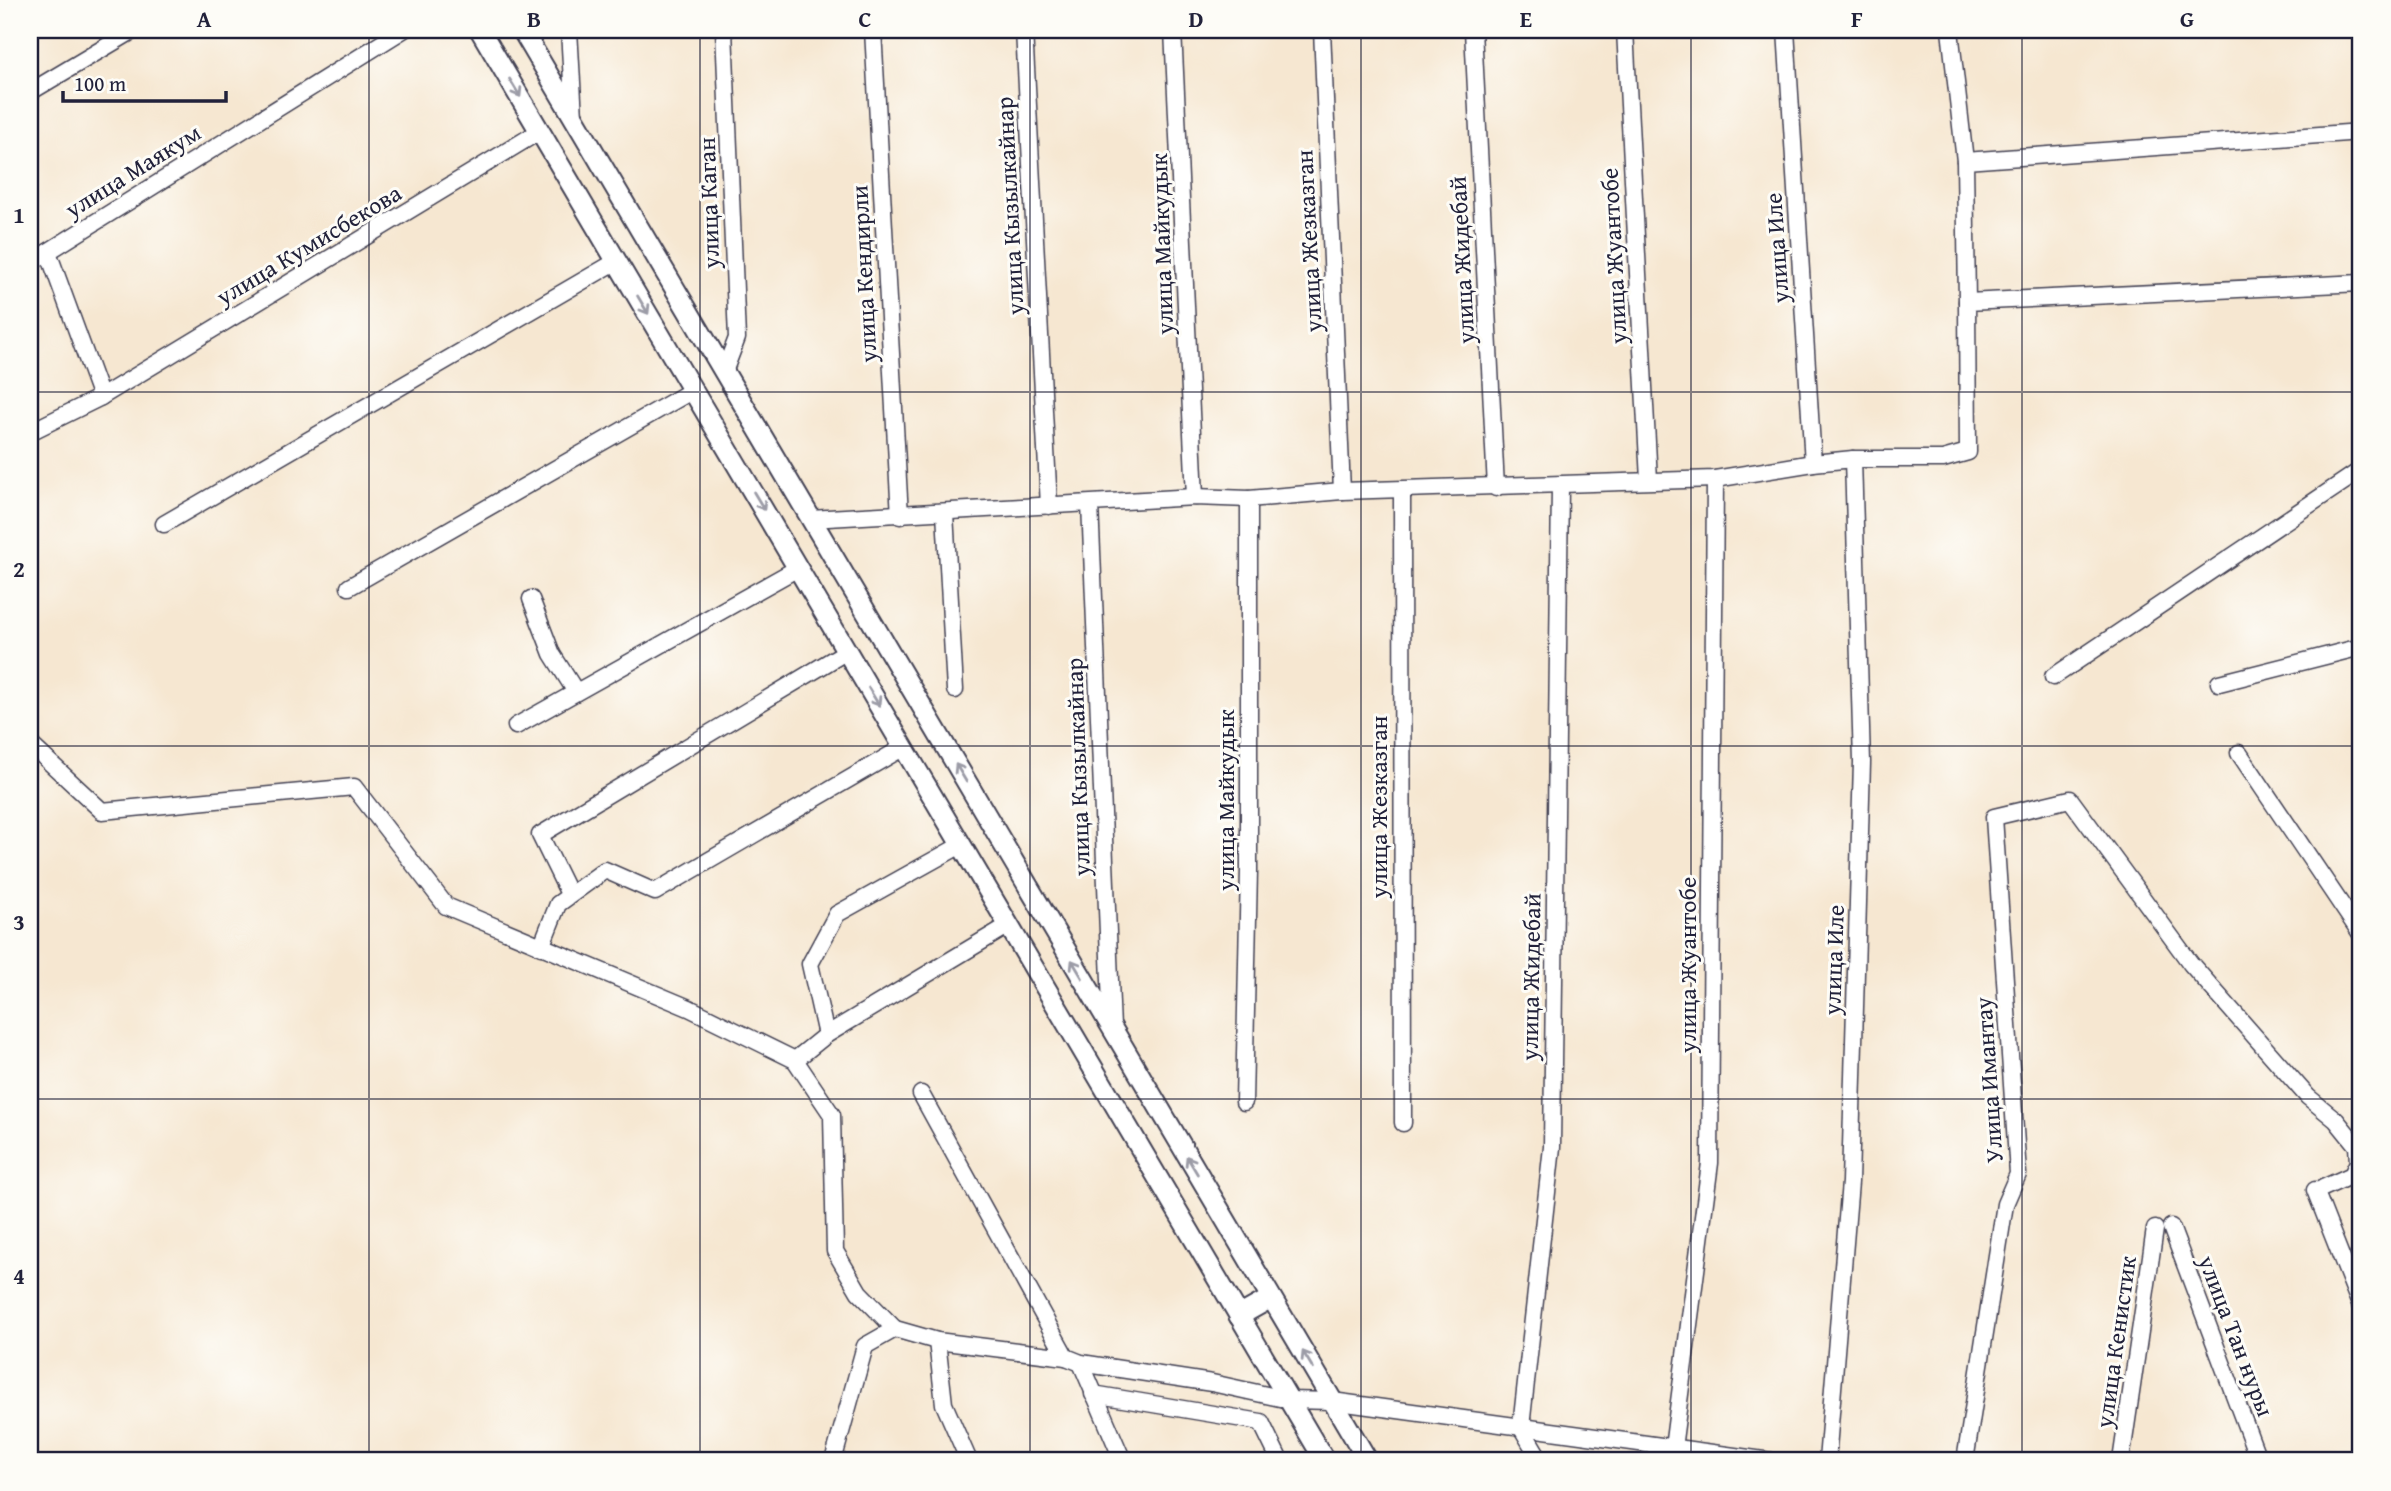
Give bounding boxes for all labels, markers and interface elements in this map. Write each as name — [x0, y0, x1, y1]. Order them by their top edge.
text: A — [197, 2, 212, 35]
text: B — [527, 2, 541, 35]
text: C — [858, 2, 872, 35]
text: D — [1189, 2, 1204, 35]
text: E — [1520, 2, 1532, 35]
text: F — [1851, 2, 1863, 35]
text: G — [2180, 2, 2194, 35]
scale bar — [63, 60, 226, 104]
text: 100 m — [74, 68, 126, 99]
one-way arrow — [508, 78, 522, 98]
street label: улица Кызылкайнар — [986, 96, 1033, 317]
street label: улица Маякум — [57, 115, 207, 227]
street label: улица Каган — [689, 137, 728, 270]
street label: улица Жезказган — [1286, 149, 1331, 334]
street label: улица Майкудык — [1141, 152, 1182, 336]
street label: улица Жуантобе — [1591, 167, 1636, 346]
street label: улица Кумисбекова — [209, 175, 408, 314]
street label: улица Жидебай — [1440, 175, 1483, 346]
street label: улица Кендирли — [841, 184, 886, 365]
street label: улица Иле — [1755, 192, 1798, 305]
text: 1 — [13, 198, 25, 231]
one-way arrow — [636, 295, 650, 315]
one-way arrow — [752, 491, 766, 511]
text: 2 — [13, 552, 25, 585]
street label: улица Кызылкайнар — [1056, 657, 1099, 878]
one-way arrow — [868, 687, 882, 707]
street label: улица Майкудык — [1208, 709, 1243, 892]
street label: улица Жезказган — [1361, 715, 1396, 899]
one-way arrow — [954, 763, 968, 783]
street label: улица Жуантобе — [1670, 877, 1705, 1054]
street label: улица Жидебай — [1512, 893, 1549, 1062]
street label: улица Иле — [1814, 904, 1853, 1017]
text: 3 — [13, 905, 25, 938]
one-way arrow — [1070, 959, 1084, 979]
street label: Улица Имантау — [1965, 996, 2012, 1164]
one-way arrow — [1185, 1155, 1199, 1175]
street label: улица Тан нуры — [2189, 1249, 2283, 1422]
street label: улица Кенистик — [2086, 1253, 2145, 1431]
text: 4 — [13, 1259, 25, 1292]
one-way arrow — [1301, 1351, 1315, 1371]

